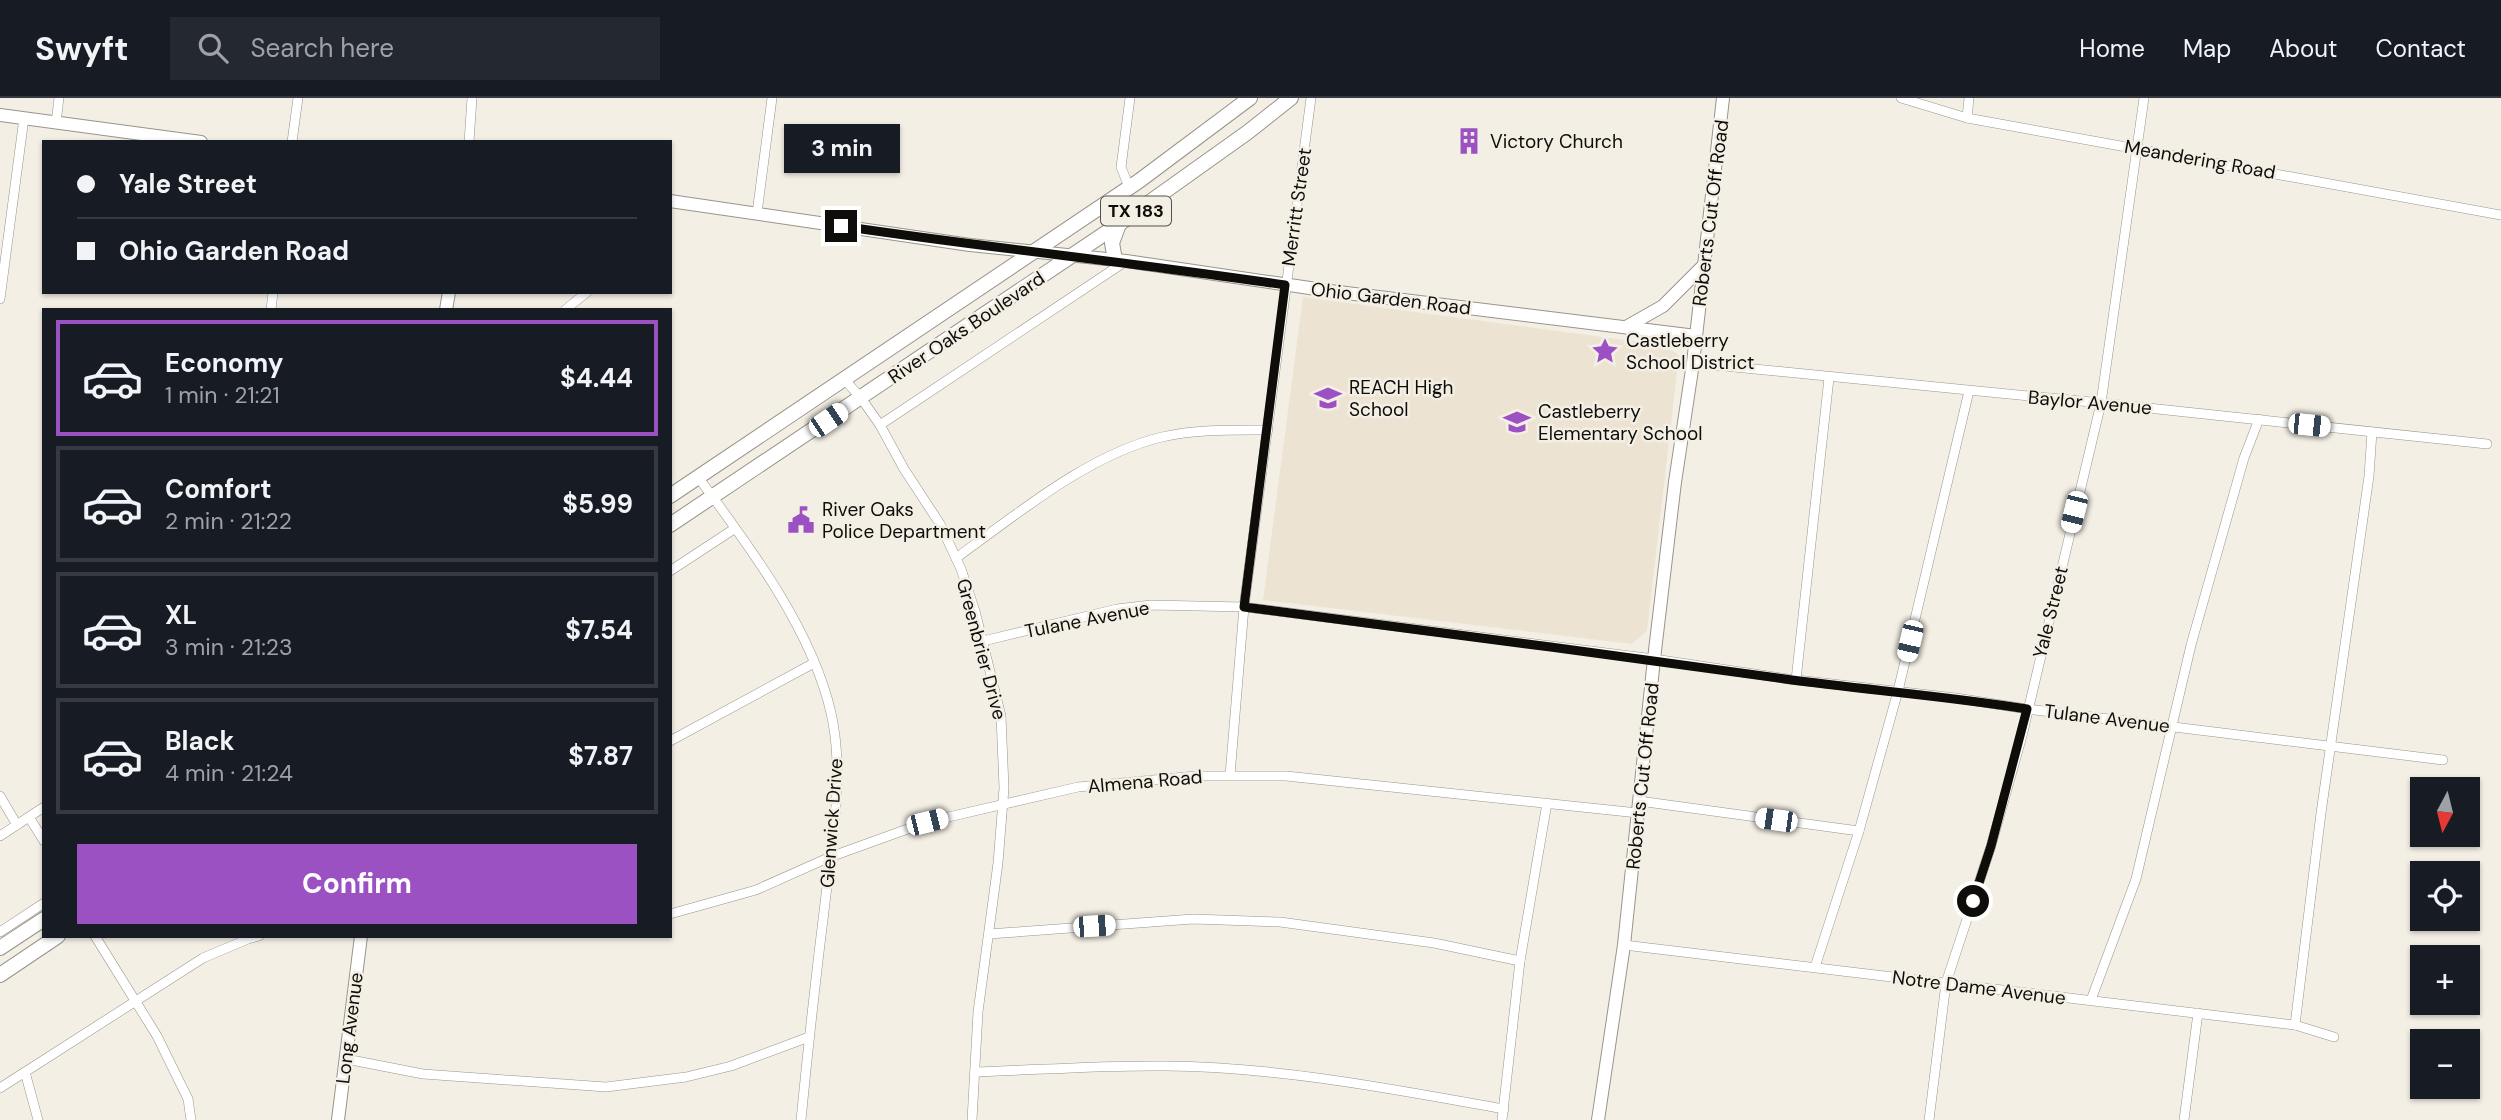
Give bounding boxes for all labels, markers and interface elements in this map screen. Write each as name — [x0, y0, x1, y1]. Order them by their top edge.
search box — [170, 17, 660, 80]
text: Swyft — [35, 27, 128, 70]
icon: search — [194, 29, 232, 67]
text: Search here — [250, 31, 394, 65]
text: Home — [2079, 33, 2145, 64]
text: Map — [2183, 33, 2231, 64]
text: About — [2269, 33, 2338, 64]
text: Contact — [2376, 33, 2466, 64]
street label: Roberts Cut Off Road — [1687, 118, 1734, 308]
callout: 3 min — [783, 124, 899, 174]
building icon: Victory Church — [1454, 126, 1484, 156]
place label: Victory Church — [1490, 129, 1623, 154]
text: 3 min — [811, 133, 873, 163]
street label: Meandering Road — [2122, 134, 2277, 185]
street label: Merritt Street — [1276, 146, 1317, 268]
text: Yale Street — [119, 167, 257, 201]
road number: TX 183 — [1101, 196, 1171, 226]
route end — [825, 210, 857, 242]
text: Ohio Garden Road — [119, 234, 349, 268]
street label: River Oaks Boulevard — [883, 266, 1049, 389]
street label: Ohio Garden Road — [1310, 276, 1472, 321]
place label: Castleberry School District — [1626, 328, 1754, 375]
place icon: Castleberry School District — [1590, 336, 1620, 366]
text: Economy — [165, 346, 283, 380]
icon: car — [81, 347, 144, 410]
text: $4.44 — [560, 361, 633, 395]
place label: REACH High School — [1349, 375, 1454, 422]
text: 1 min · 21:21 — [165, 380, 280, 410]
school or university icon: REACH High School — [1313, 383, 1343, 413]
street label: Baylor Avenue — [2027, 385, 2153, 420]
place label: Castleberry Elementary School — [1538, 399, 1702, 446]
car — [805, 400, 852, 440]
school or university icon: Castleberry Elementary School — [1502, 407, 1532, 437]
car — [2288, 412, 2331, 438]
text: Comfort — [165, 472, 271, 506]
icon: car — [81, 473, 144, 536]
text: $5.99 — [562, 487, 633, 521]
car — [2059, 489, 2090, 535]
place label: River Oaks Police Department — [822, 497, 986, 544]
public building icon: River Oaks Police Department — [786, 505, 816, 535]
text: 2 min · 21:22 — [165, 506, 292, 536]
street label: Yale Street — [2027, 564, 2074, 661]
street label: Greenbrier Drive — [951, 576, 1012, 722]
street label: Tulane Avenue — [1023, 595, 1152, 644]
text: XL — [165, 598, 197, 632]
icon: car — [81, 599, 144, 662]
text: $7.54 — [565, 613, 633, 647]
car — [1896, 618, 1925, 664]
text: 3 min · 21:23 — [165, 632, 293, 662]
street label: Roberts Cut Off Road — [1620, 681, 1665, 871]
street label: Tulane Avenue — [2043, 698, 2171, 739]
text: Black — [165, 724, 235, 758]
icon: car — [81, 725, 144, 788]
text: $7.87 — [568, 739, 633, 773]
street label: Glenwick Drive — [814, 757, 848, 889]
text: 4 min · 21:24 — [165, 758, 293, 788]
street label: Almena Road — [1087, 764, 1203, 799]
north arrow — [2410, 777, 2480, 847]
map controls — [2410, 777, 2480, 1099]
car — [905, 807, 950, 837]
car — [1754, 807, 1799, 833]
button: Confirm — [77, 844, 637, 924]
button: locate — [2410, 861, 2480, 931]
route start — [1957, 885, 1989, 917]
car — [1073, 914, 1116, 938]
button: + — [2410, 945, 2480, 1015]
street label: Notre Dame Avenue — [1891, 964, 2067, 1011]
street label: Long Avenue — [330, 971, 369, 1085]
button: − — [2410, 1029, 2480, 1099]

